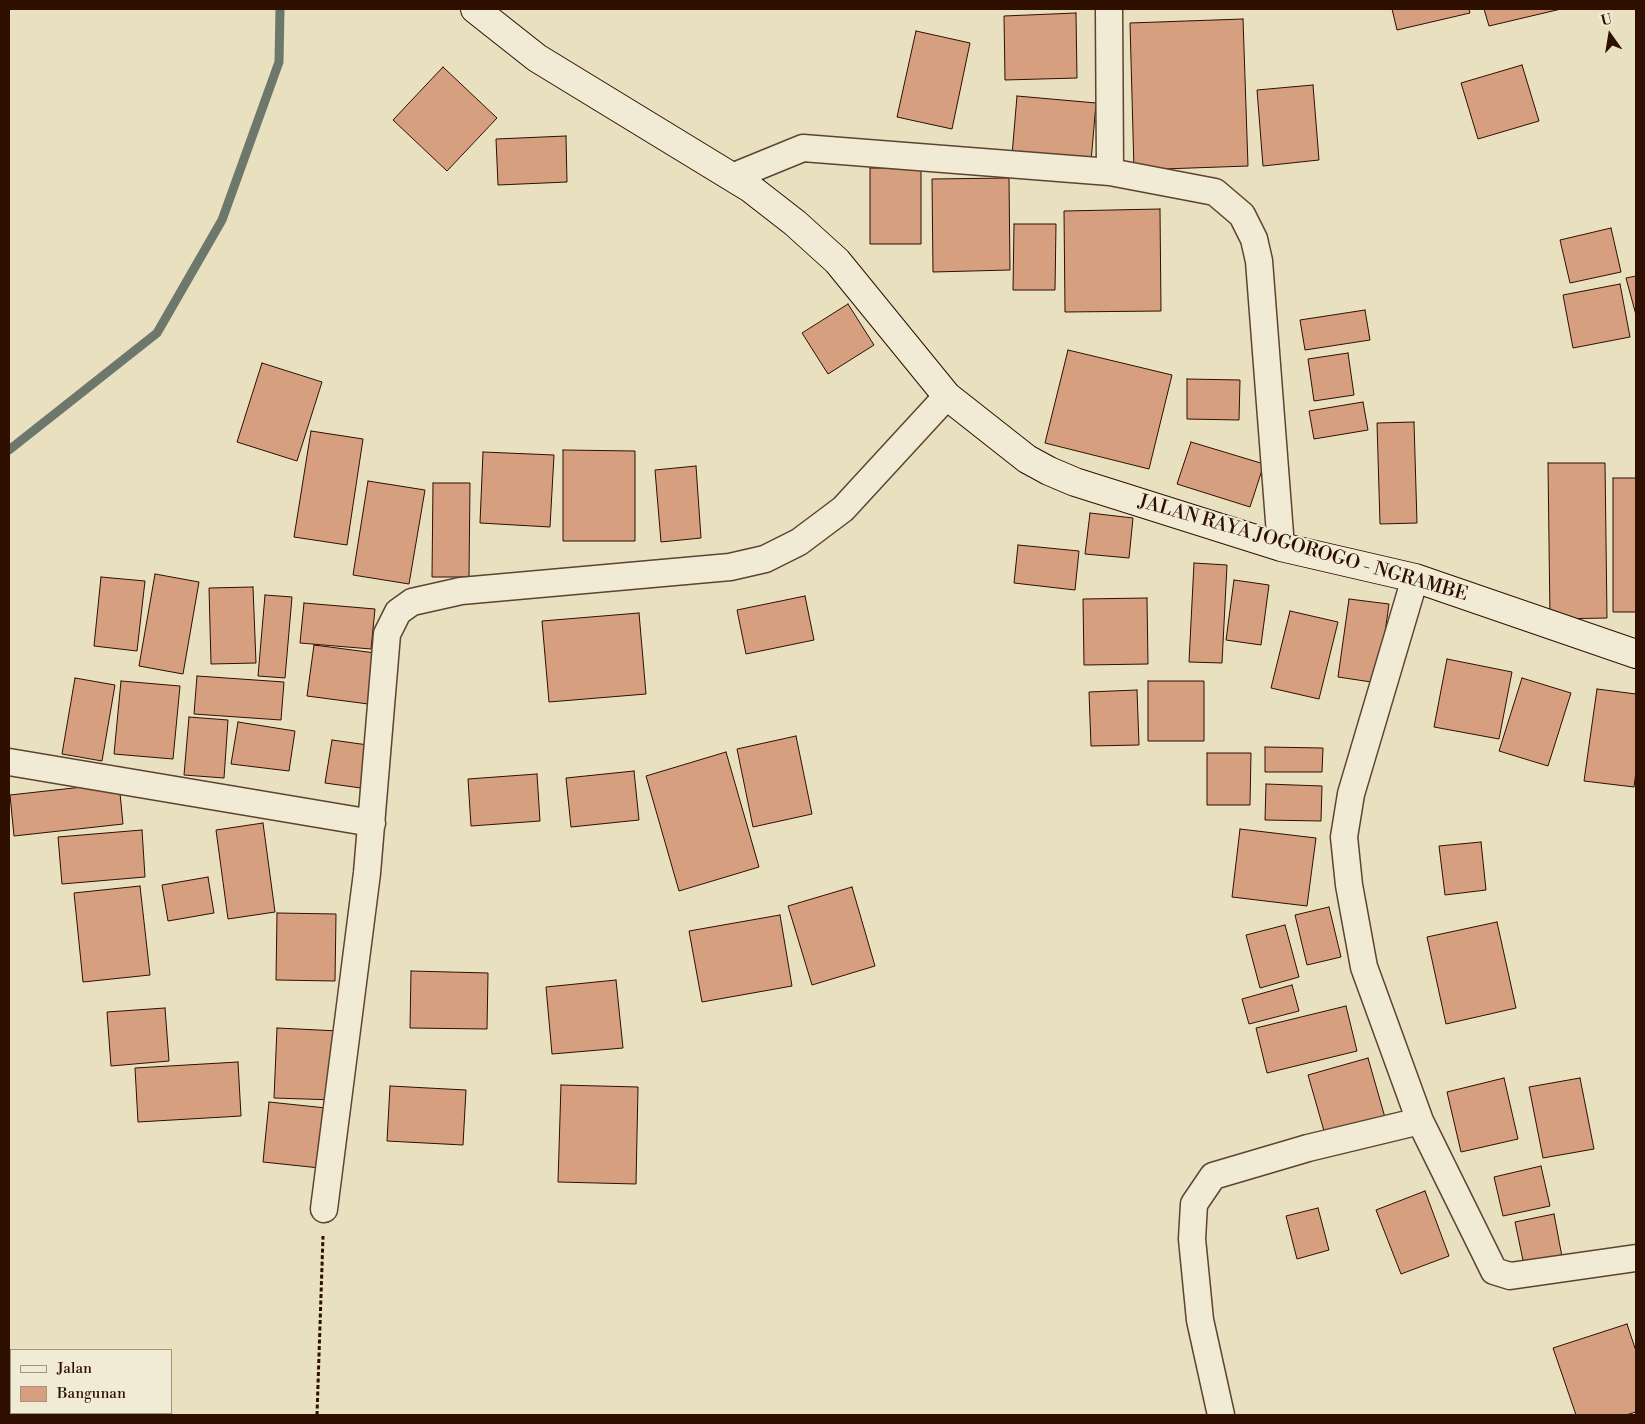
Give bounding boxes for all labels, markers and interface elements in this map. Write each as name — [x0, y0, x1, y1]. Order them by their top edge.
north arrow — [1585, 10, 1635, 60]
text: U — [1599, 10, 1614, 30]
street label: JALAN RAYA JOGOROGO - NGRAMBE — [1136, 491, 1470, 607]
legend — [10, 1349, 172, 1414]
text: Jalan — [57, 1359, 92, 1378]
text: Bangunan — [57, 1384, 126, 1403]

